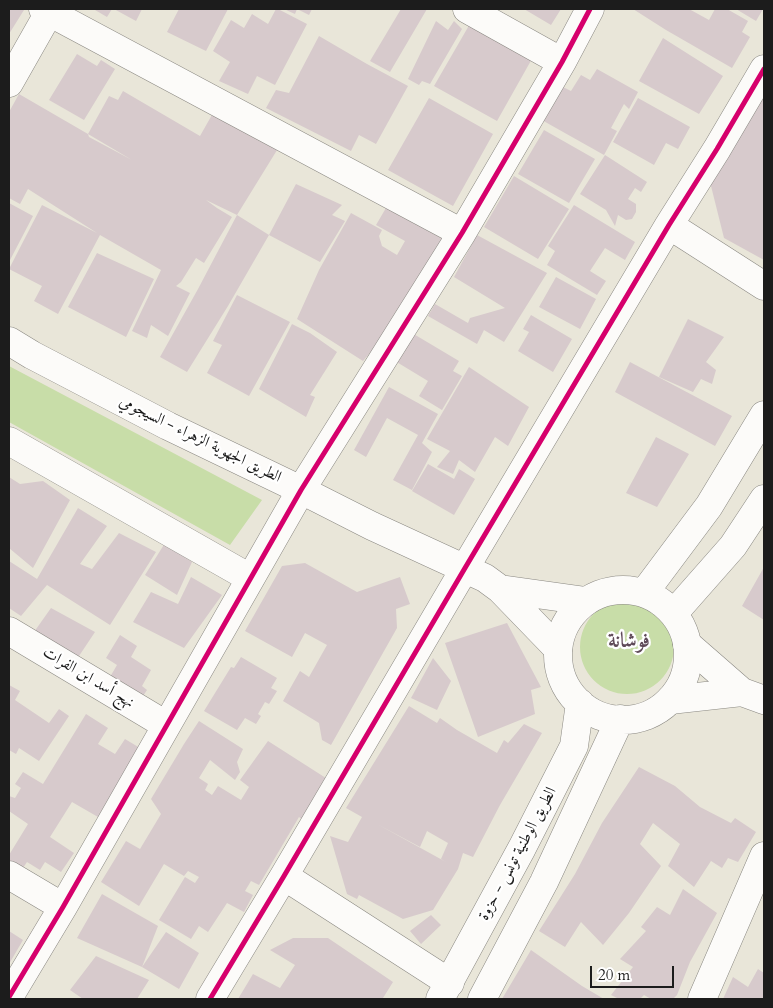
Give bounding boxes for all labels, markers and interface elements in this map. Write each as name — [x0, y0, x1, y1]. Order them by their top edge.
street label: الطريق الجهوية الزهراء - السيجومي — [116, 392, 284, 488]
district label: فوشانة — [608, 629, 650, 655]
street label: نهج أسد ابن الفرات — [39, 643, 137, 713]
street label: الطريق الوطنية تونس - حزوة — [475, 784, 561, 924]
scale bar — [593, 956, 677, 988]
text: 20 m — [598, 965, 630, 985]

